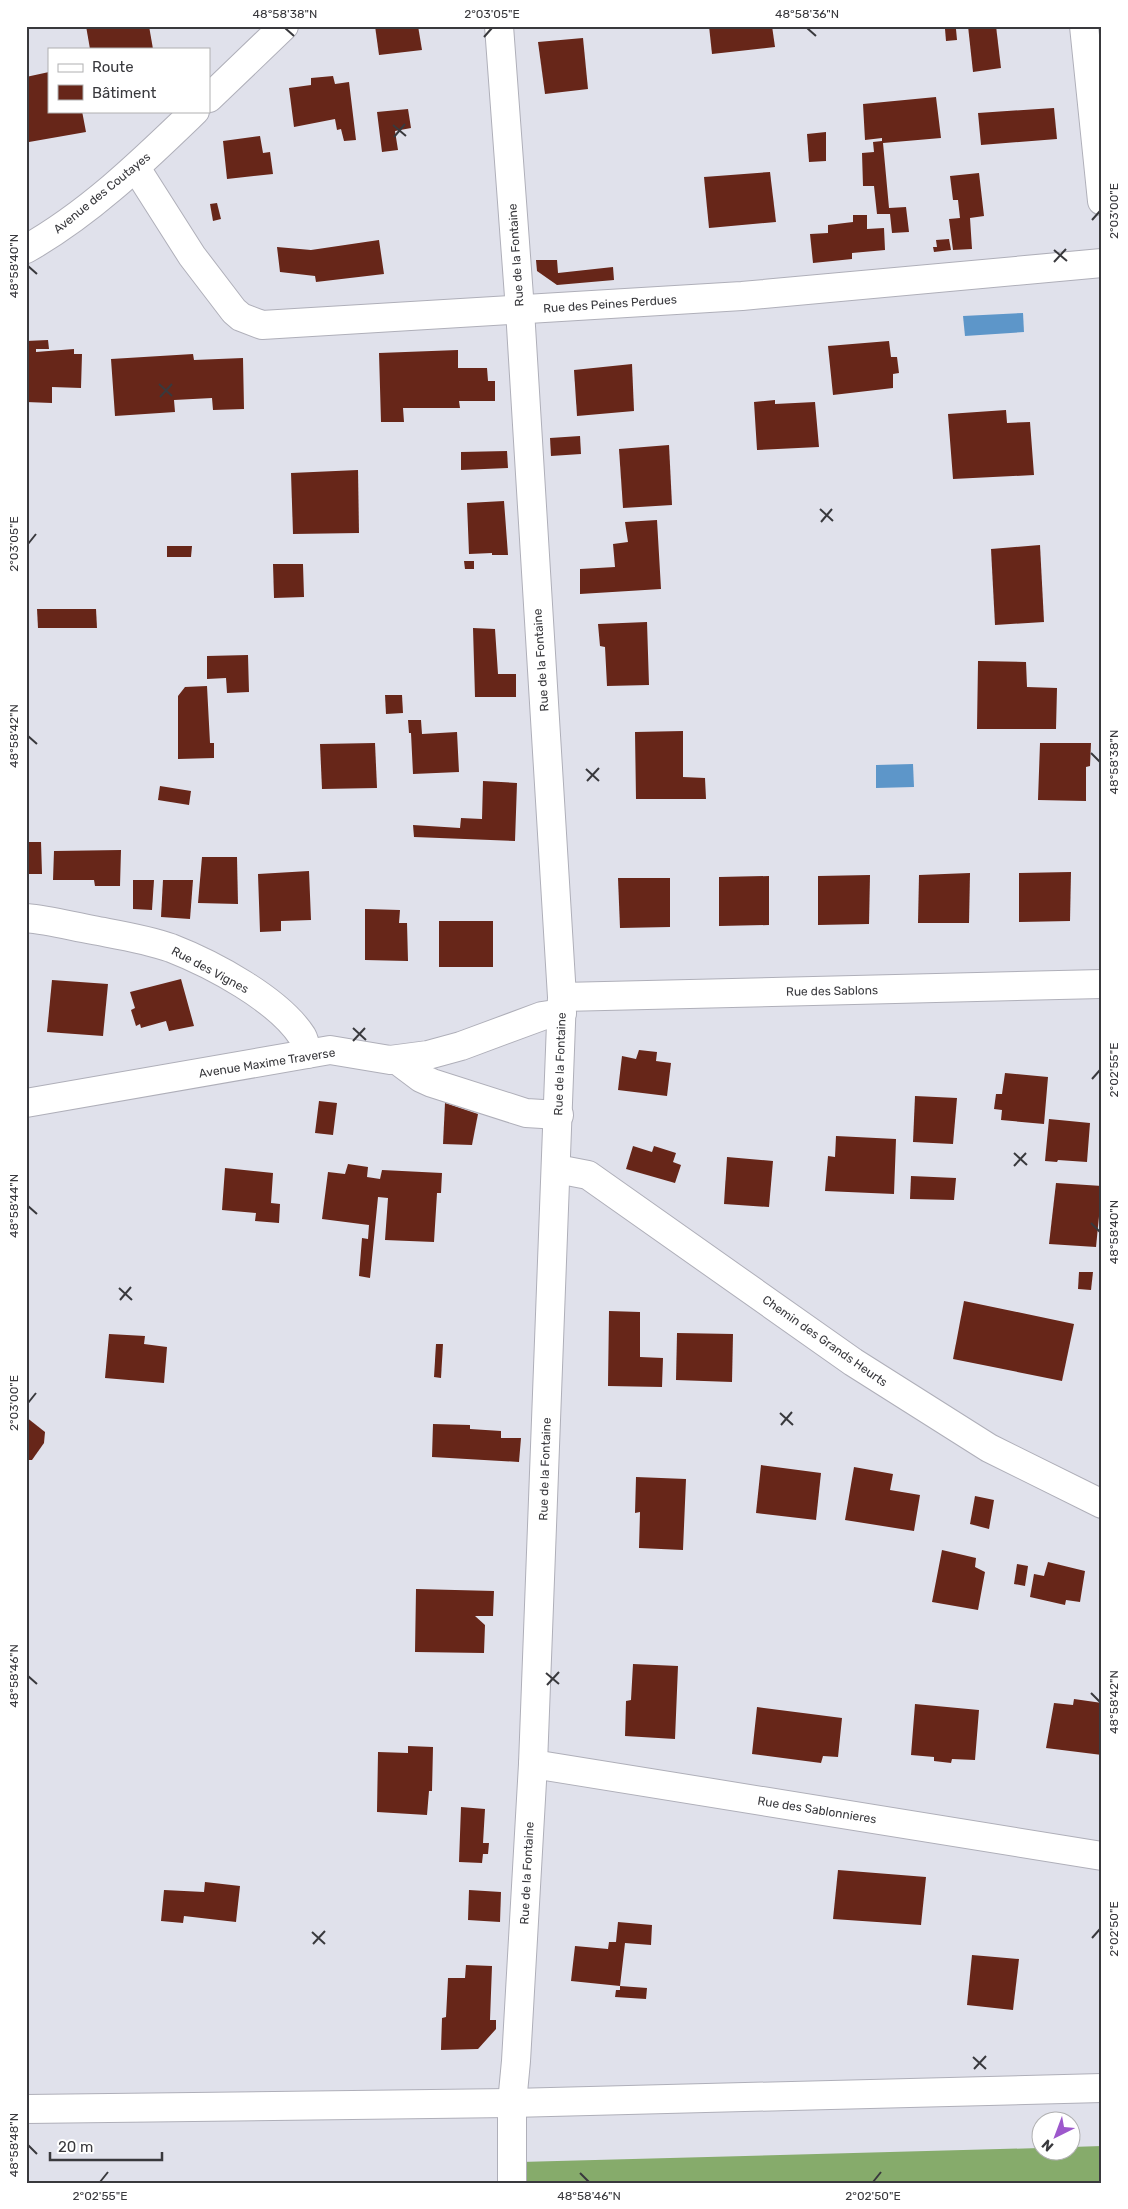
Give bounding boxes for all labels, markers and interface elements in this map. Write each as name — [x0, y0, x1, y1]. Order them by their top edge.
text: 48°58'38"N — [253, 7, 317, 21]
text: 2°03'05"E — [464, 7, 520, 21]
text: 48°58'36"N — [775, 7, 839, 21]
legend — [48, 48, 210, 112]
text: Route — [92, 58, 134, 76]
text: Bâtiment — [92, 84, 156, 102]
street label: Avenue des Coutayes — [51, 150, 153, 236]
text: 2°03'00"E — [1107, 183, 1121, 239]
street label: Rue de la Fontaine — [505, 203, 527, 307]
text: 48°58'40"N — [7, 234, 21, 298]
street label: Rue des Peines Perdues — [543, 292, 677, 316]
text: 2°03'05"E — [7, 516, 21, 572]
street label: Rue de la Fontaine — [530, 608, 552, 712]
text: 48°58'42"N — [7, 704, 21, 768]
text: 48°58'38"N — [1107, 730, 1121, 794]
street label: Rue des Vignes — [169, 944, 251, 996]
street label: Rue des Sablons — [786, 983, 878, 999]
street label: Rue de la Fontaine — [551, 1012, 569, 1116]
text: 2°02'55"E — [1107, 1043, 1121, 1098]
street label: Avenue Maxime Traverse — [198, 1045, 337, 1081]
text: 48°58'44"N — [7, 1174, 21, 1238]
text: 48°58'40"N — [1107, 1200, 1121, 1264]
street label: Chemin des Grands Heurts — [760, 1292, 890, 1390]
text: 2°03'00"E — [7, 1375, 21, 1431]
street label: Rue de la Fontaine — [536, 1417, 554, 1521]
text: 48°58'46"N — [7, 1644, 21, 1708]
text: 48°58'42"N — [1107, 1670, 1121, 1734]
street label: Rue des Sablonnieres — [757, 1794, 877, 1826]
street label: Rue de la Fontaine — [517, 1821, 537, 1925]
text: 2°02'50"E — [1107, 1901, 1121, 1957]
north arrow — [1030, 2112, 1080, 2162]
text: 48°58'48"N — [7, 2113, 21, 2177]
scale bar — [50, 2129, 162, 2161]
text: N — [1038, 2136, 1057, 2155]
text: 20 m — [58, 2138, 93, 2156]
text: 2°02'55"E — [73, 2189, 128, 2203]
text: 48°58'46"N — [557, 2189, 621, 2203]
text: 2°02'50"E — [845, 2189, 901, 2203]

